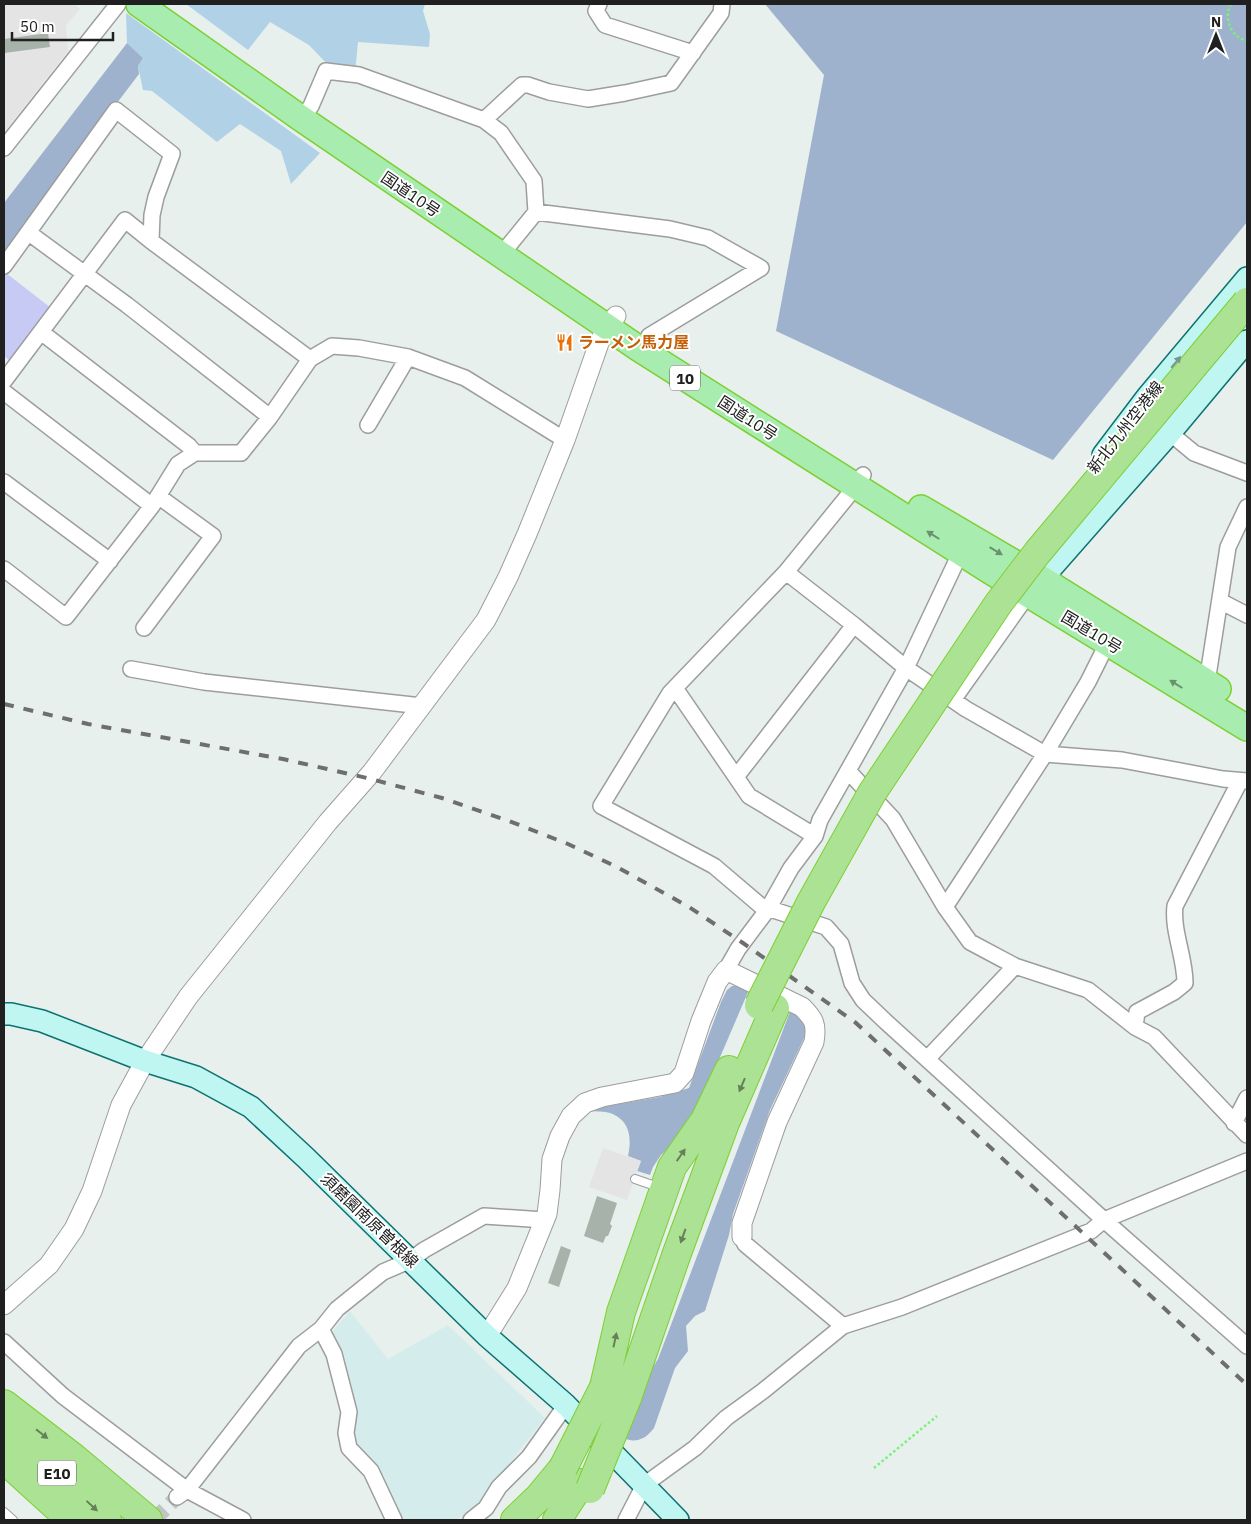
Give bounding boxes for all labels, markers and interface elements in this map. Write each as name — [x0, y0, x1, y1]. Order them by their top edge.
scale bar — [12, 10, 114, 42]
north arrow — [1191, 10, 1241, 60]
text: N — [1211, 13, 1221, 31]
text: 50 m — [20, 17, 55, 36]
street label: 国道10号 — [378, 167, 444, 221]
restaurant icon: ラーメン馬力屋 — [554, 332, 574, 352]
place label: ラーメン馬力屋 — [578, 332, 689, 352]
one-way arrow — [1170, 357, 1182, 369]
road number: 10 — [670, 366, 700, 390]
street label: 新北九州空港線 — [1083, 377, 1167, 477]
street label: 国道10号 — [714, 391, 782, 445]
one-way arrow — [926, 530, 940, 540]
one-way arrow — [989, 547, 1002, 556]
street label: 国道10号 — [1058, 606, 1126, 658]
one-way arrow — [1169, 679, 1183, 688]
one-way arrow — [738, 1078, 746, 1092]
one-way arrow — [676, 1148, 686, 1161]
street label: 須磨園南原曽根線 — [317, 1168, 423, 1272]
one-way arrow — [679, 1229, 687, 1244]
one-way arrow — [611, 1332, 619, 1347]
one-way arrow — [35, 1428, 48, 1439]
road number: E10 — [38, 1460, 76, 1486]
one-way arrow — [86, 1500, 98, 1512]

